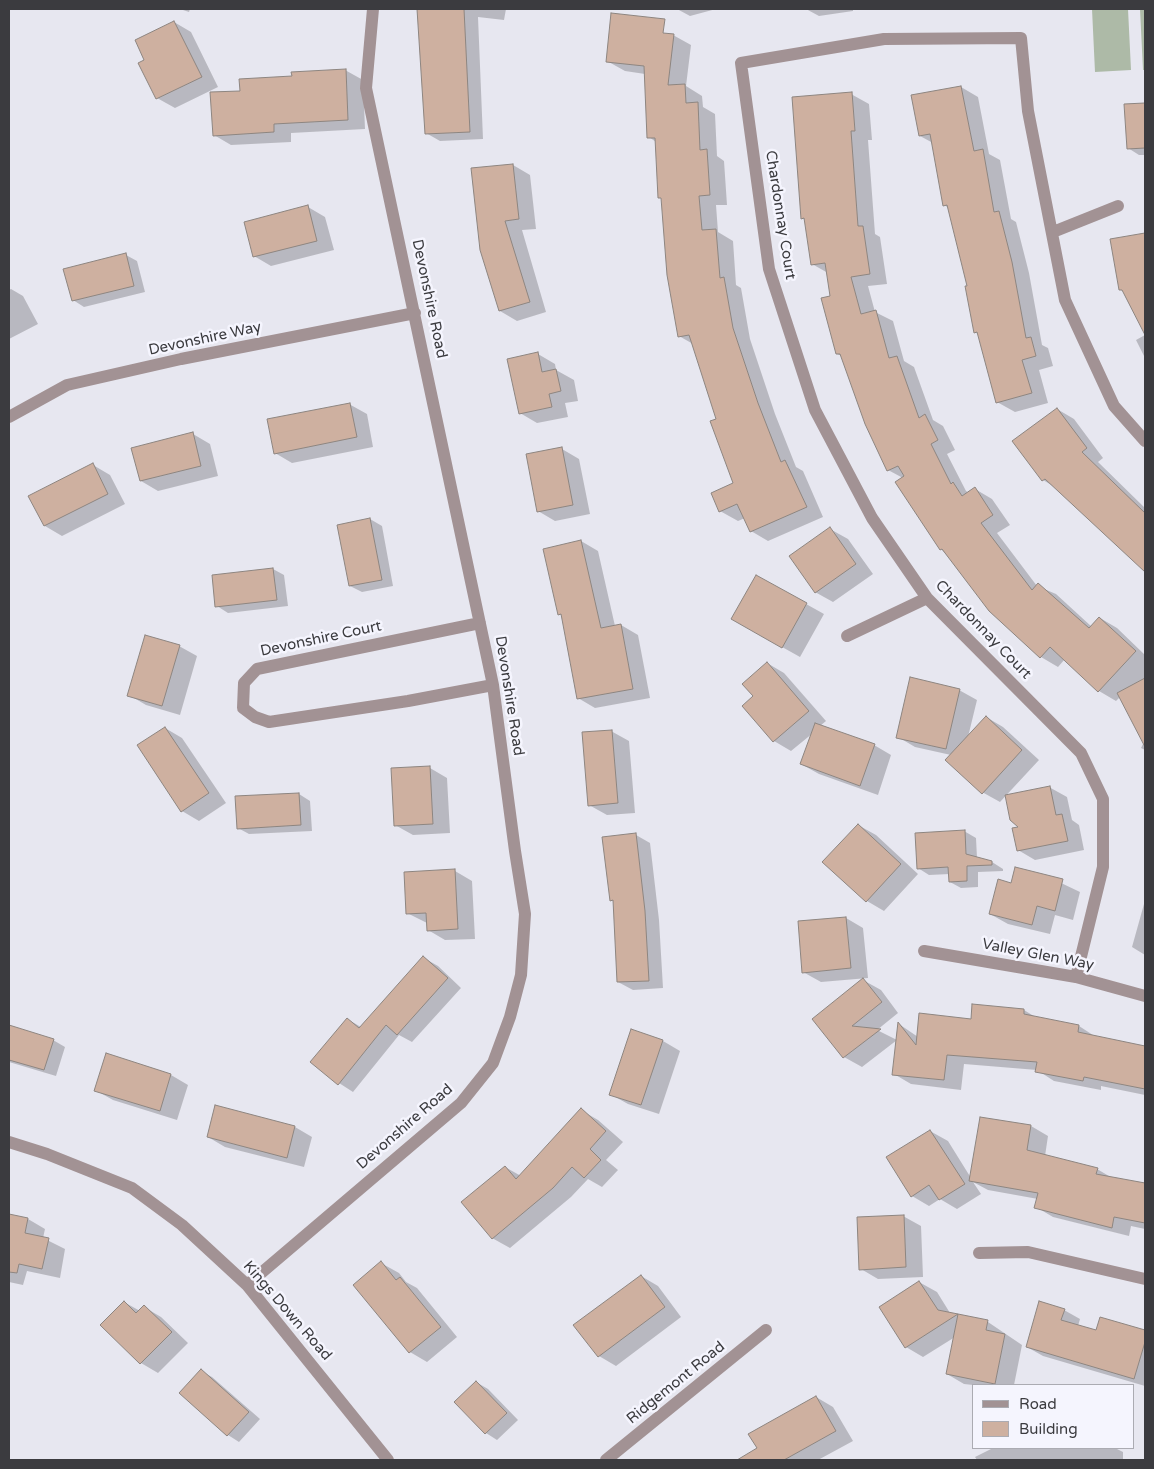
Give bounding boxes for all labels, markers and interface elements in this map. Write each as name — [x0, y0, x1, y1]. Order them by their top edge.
street label: Chardonnay Court — [761, 149, 799, 281]
street label: Devonshire Road — [408, 238, 450, 360]
street label: Devonshire Way — [147, 318, 263, 360]
street label: Chardonnay Court — [931, 577, 1035, 683]
street label: Devonshire Court — [259, 617, 383, 661]
street label: Devonshire Road — [491, 635, 527, 757]
street label: Valley Glen Way — [981, 935, 1095, 975]
street label: Devonshire Road — [353, 1080, 457, 1174]
street label: Kings Down Road — [239, 1258, 335, 1364]
street label: Ridgemont Road — [623, 1338, 729, 1428]
legend — [972, 1384, 1134, 1449]
text: Road — [1019, 1395, 1057, 1413]
text: Building — [1019, 1420, 1078, 1438]

